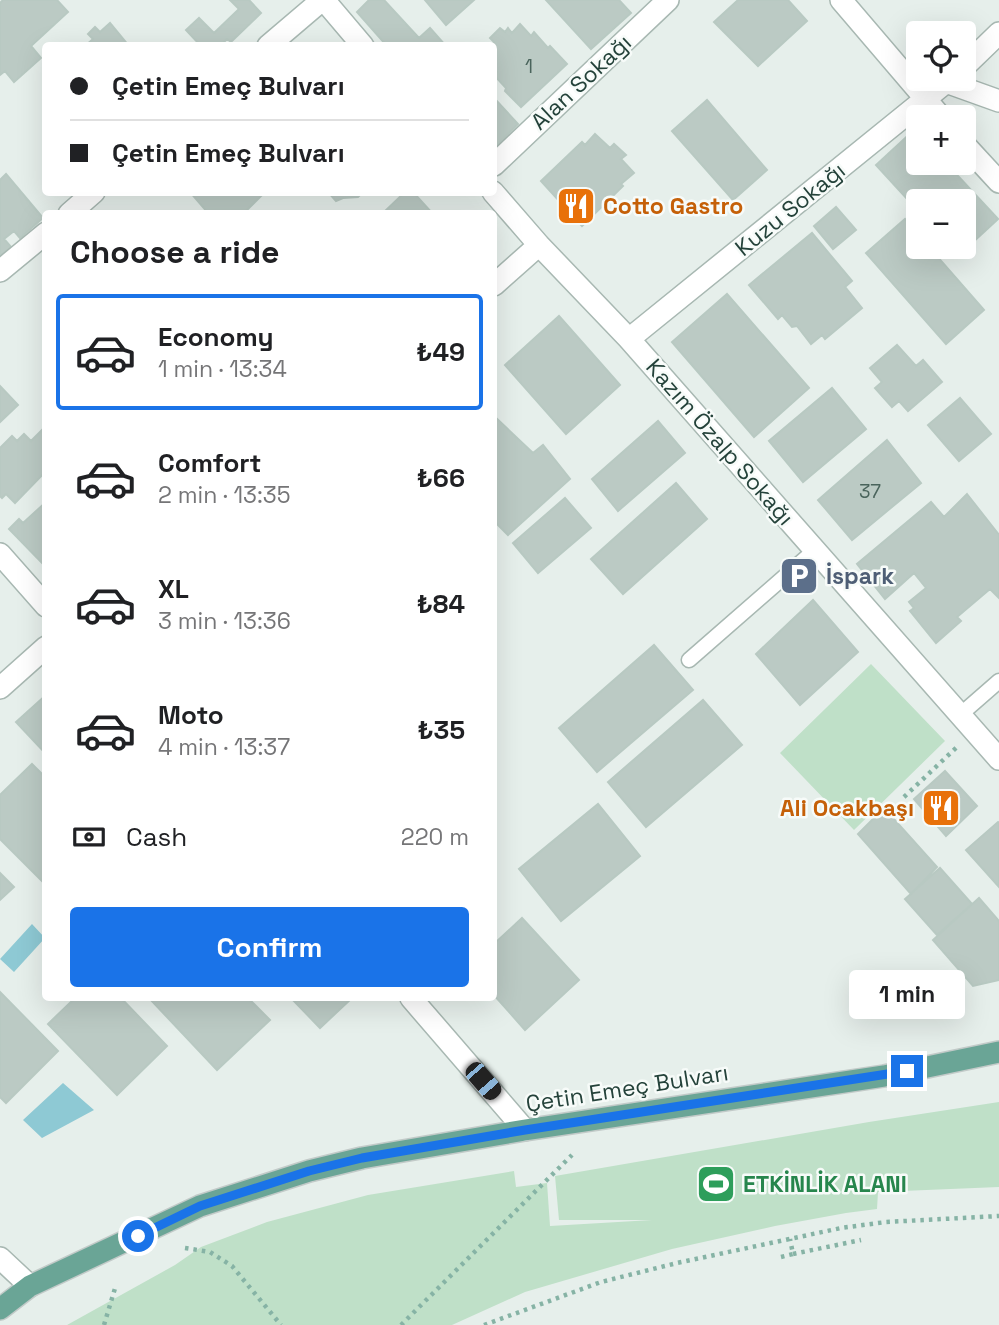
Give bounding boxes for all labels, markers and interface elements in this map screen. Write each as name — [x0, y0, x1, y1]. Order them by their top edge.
map controls — [906, 21, 976, 259]
button: locate — [906, 21, 976, 91]
street label: Alan Sokağı — [524, 28, 638, 136]
house number: 1 — [525, 54, 533, 79]
text: Çetin Emeç Bulvarı — [112, 69, 345, 103]
button: + — [906, 105, 976, 175]
text: Çetin Emeç Bulvarı — [112, 136, 345, 170]
street label: Kuzu Sokağı — [729, 155, 851, 263]
restaurant icon: Cotto Gastro — [555, 185, 597, 227]
button: − — [906, 189, 976, 259]
place label: Cotto Gastro — [603, 191, 743, 221]
text: Choose a ride — [70, 232, 280, 272]
text: Economy — [158, 320, 274, 354]
icon: car — [74, 321, 137, 384]
text: ₺49 — [416, 335, 465, 369]
street label: Kazım Özalp Sokağı — [639, 352, 801, 532]
text: 1 min · 13:34 — [158, 354, 287, 384]
text: Comfort — [158, 446, 261, 480]
icon: car — [74, 447, 137, 510]
text: ₺66 — [417, 461, 465, 495]
house number: 37 — [859, 479, 881, 504]
text: 2 min · 13:35 — [158, 480, 290, 510]
parking icon: İspark — [778, 555, 820, 597]
place label: İspark — [826, 561, 894, 591]
text: XL — [158, 572, 189, 606]
icon: car — [74, 573, 137, 636]
text: ₺84 — [417, 587, 465, 621]
text: 3 min · 13:36 — [158, 606, 291, 636]
text: Moto — [158, 698, 224, 732]
icon: car — [74, 699, 137, 762]
text: ₺35 — [418, 713, 465, 747]
text: 4 min · 13:37 — [158, 732, 290, 762]
restaurant icon: Ali Ocakbaşı — [920, 787, 962, 829]
place label: Ali Ocakbaşı — [780, 793, 914, 823]
icon: cash — [70, 818, 108, 856]
text: Cash — [126, 820, 187, 854]
text: 220 m — [401, 822, 469, 852]
button: Confirm — [70, 907, 469, 987]
callout: 1 min — [849, 970, 965, 1018]
text: 1 min — [879, 979, 935, 1009]
route end — [891, 1055, 923, 1087]
street label: Çetin Emeç Bulvarı — [524, 1057, 730, 1119]
car — [462, 1058, 505, 1104]
sports icon: ETKİNLİK ALANI — [695, 1163, 737, 1205]
place label: ETKİNLİK ALANI — [743, 1169, 907, 1199]
route start — [122, 1220, 154, 1252]

